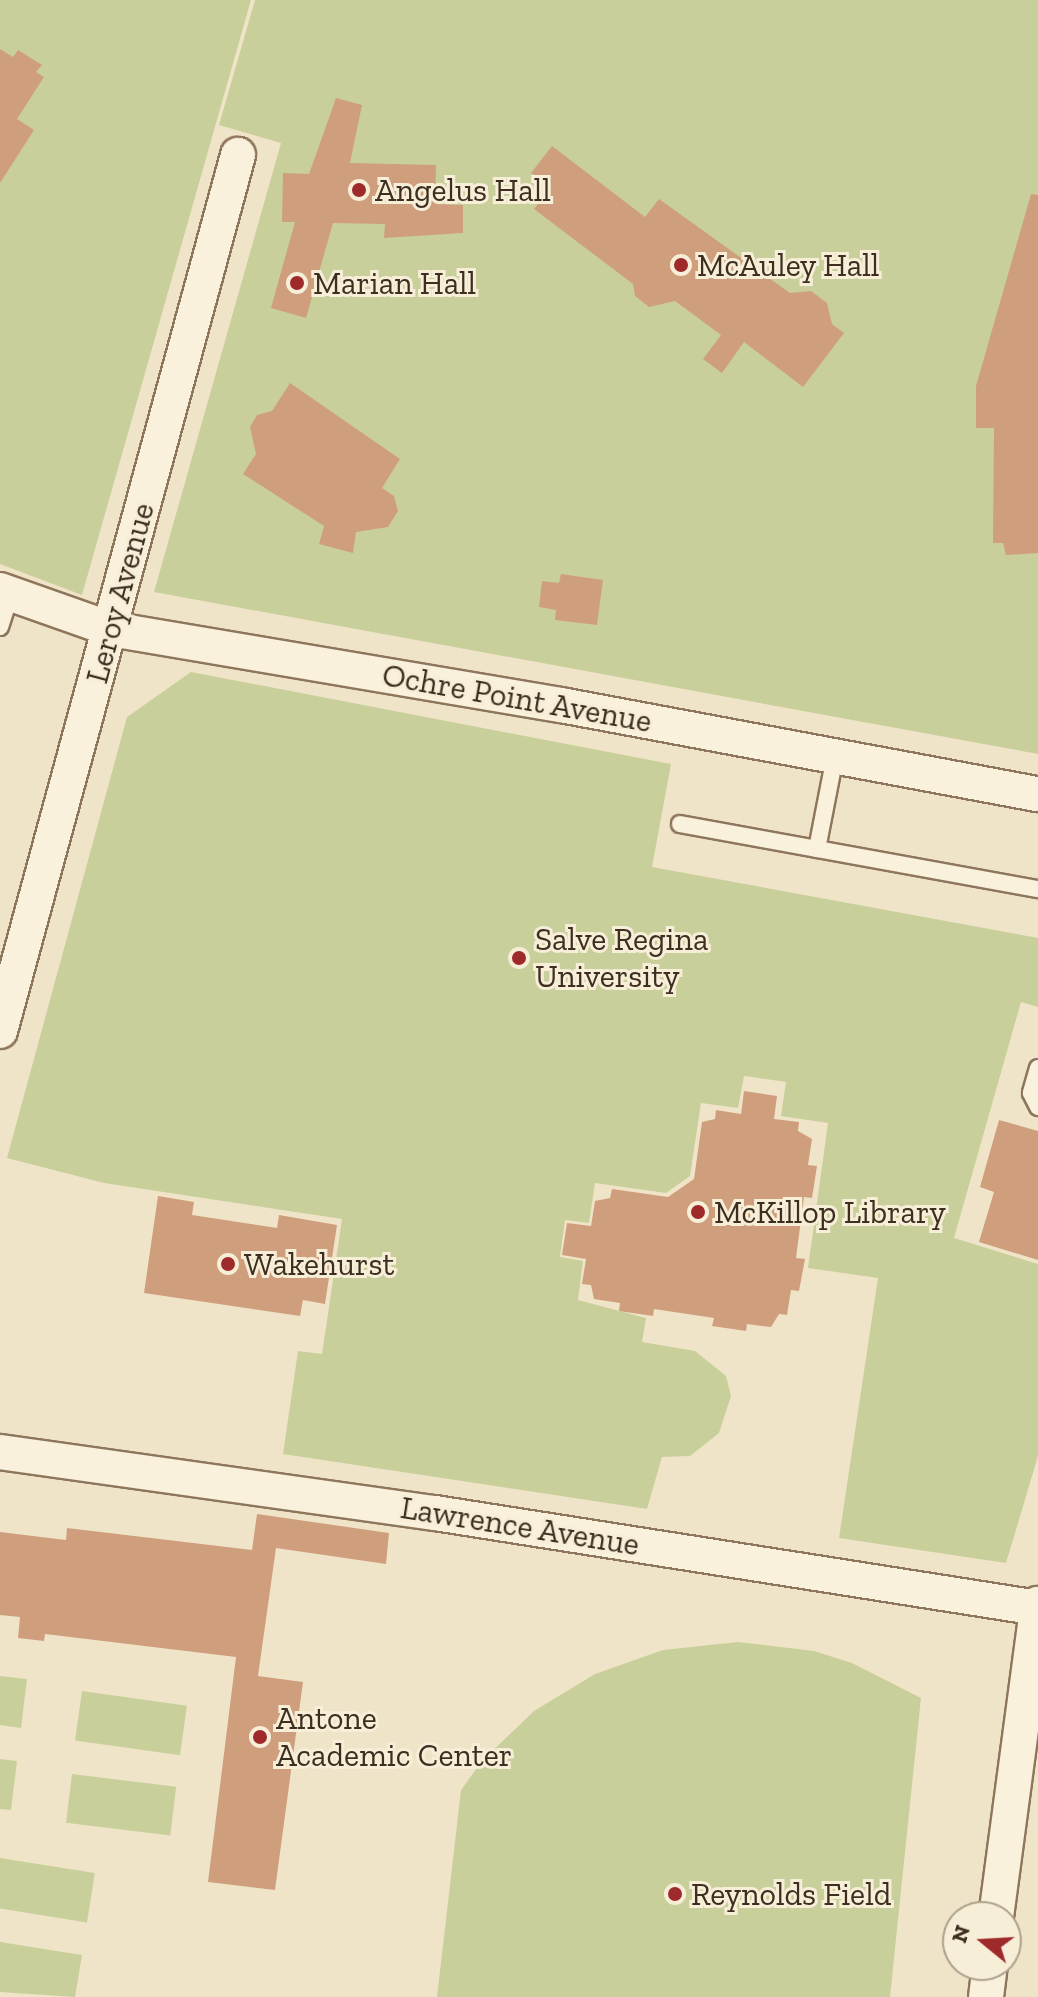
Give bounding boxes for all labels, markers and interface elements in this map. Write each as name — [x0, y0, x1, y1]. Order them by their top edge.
place label: Angelus Hall — [375, 171, 551, 209]
marker: Angelus Hall — [350, 181, 368, 199]
place label: McAuley Hall — [697, 246, 880, 284]
marker: McAuley Hall — [672, 256, 690, 274]
place label: Marian Hall — [313, 264, 476, 302]
marker: Marian Hall — [288, 274, 306, 292]
street label: Leroy Avenue — [77, 498, 163, 688]
street label: Ochre Point Avenue — [379, 655, 655, 741]
place label: Salve Regina University — [535, 921, 708, 996]
marker: Salve Regina University — [510, 949, 528, 967]
place label: McKillop Library — [714, 1193, 946, 1231]
marker: McKillop Library — [689, 1203, 707, 1221]
place label: Wakehurst — [244, 1245, 394, 1283]
marker: Wakehurst — [219, 1255, 237, 1273]
street label: Lawrence Avenue — [397, 1488, 643, 1564]
place label: Antone Academic Center — [276, 1700, 512, 1775]
marker: Antone Academic Center — [251, 1728, 269, 1746]
place label: Reynolds Field — [691, 1875, 891, 1913]
marker: Reynolds Field — [666, 1885, 684, 1903]
north arrow — [942, 1901, 1022, 1981]
text: N — [945, 1922, 976, 1946]

